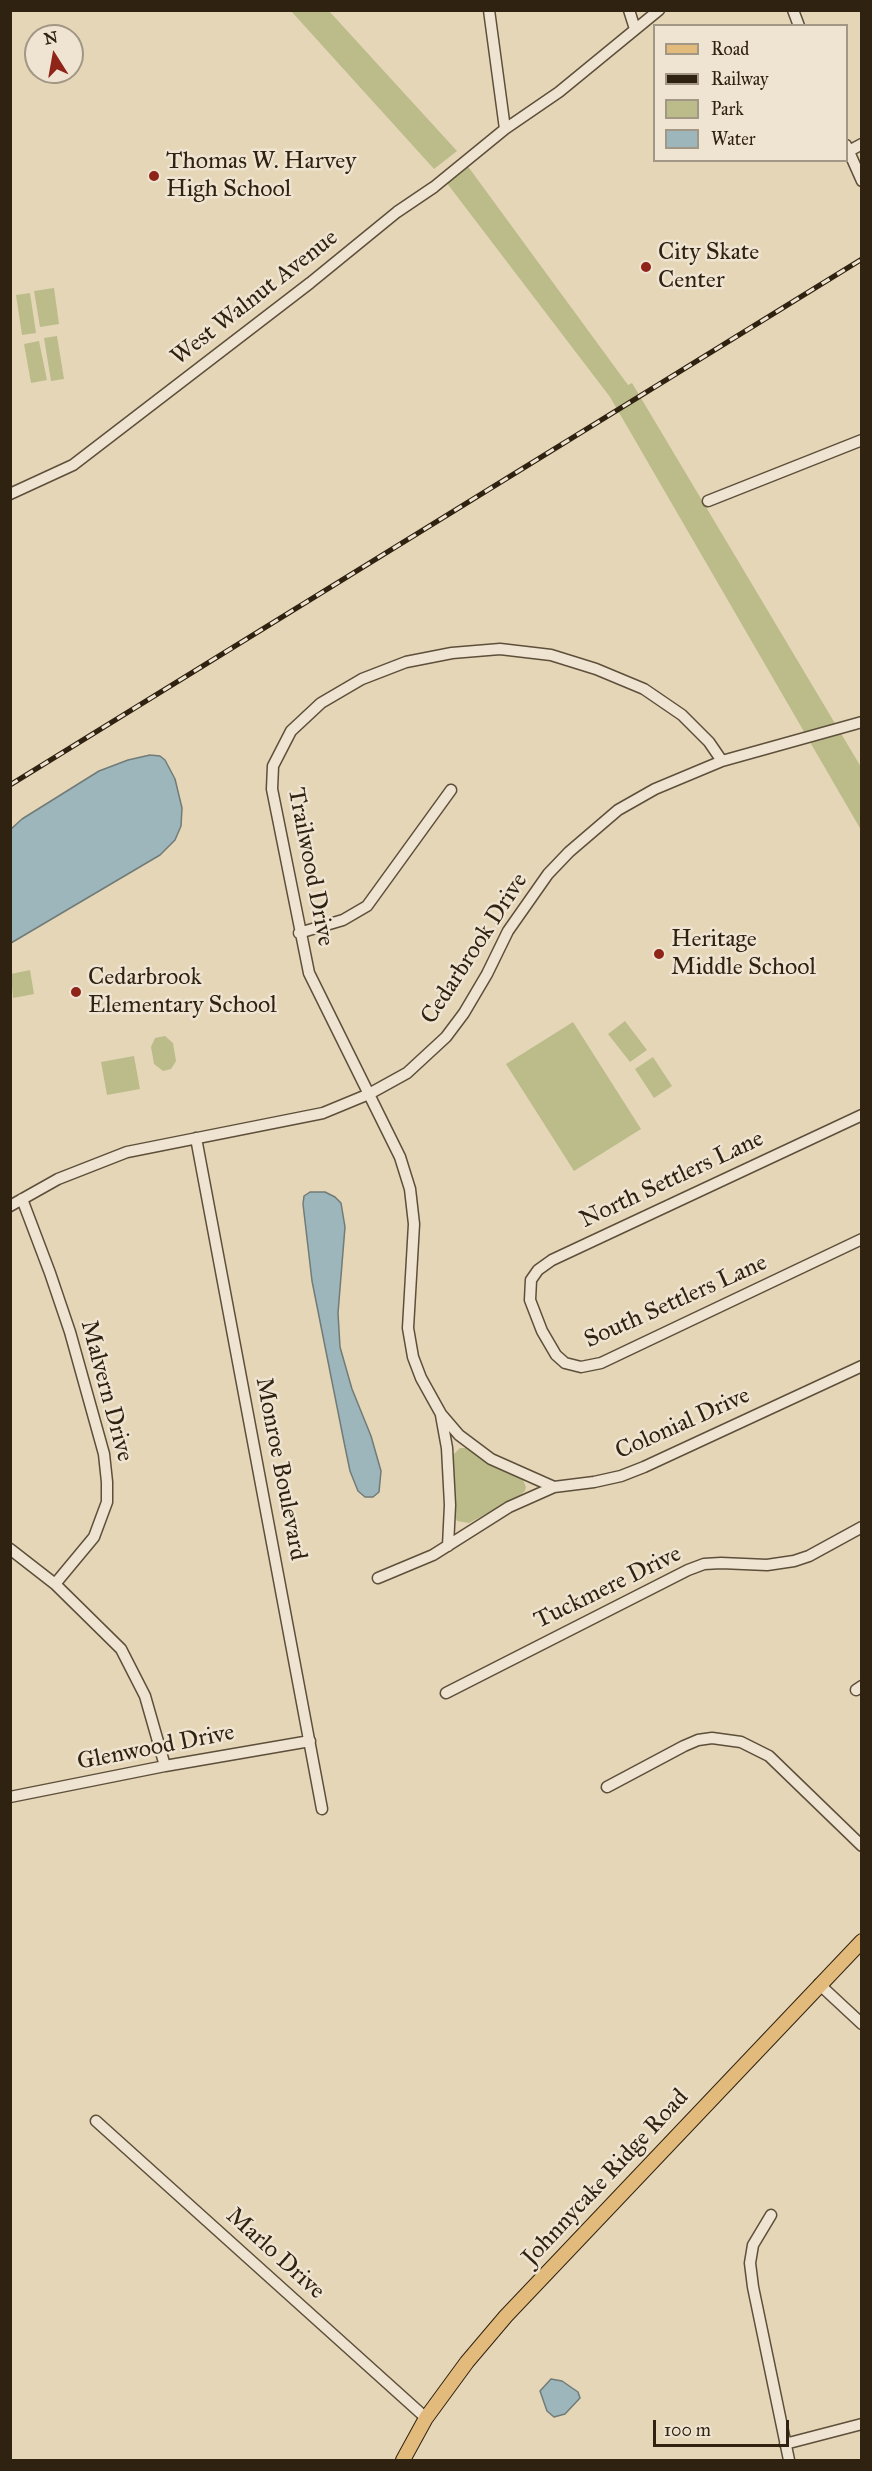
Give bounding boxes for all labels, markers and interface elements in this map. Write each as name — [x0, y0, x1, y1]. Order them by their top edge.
north arrow — [24, 24, 84, 84]
legend — [653, 24, 848, 162]
text: N — [42, 27, 59, 48]
text: Road — [711, 38, 749, 60]
text: Railway — [711, 68, 768, 90]
text: Park — [711, 98, 744, 120]
text: Water — [711, 128, 755, 150]
place label: Thomas W. Harvey High School — [166, 148, 356, 204]
marker: Thomas W. Harvey High School — [147, 169, 161, 183]
street label: West Walnut Avenue — [166, 224, 344, 372]
place label: City Skate Center — [658, 239, 759, 295]
marker: City Skate Center — [639, 260, 653, 274]
street label: Trailwood Drive — [281, 785, 339, 949]
street label: Cedarbrook Drive — [415, 868, 535, 1030]
place label: Heritage Middle School — [671, 926, 816, 982]
marker: Heritage Middle School — [652, 947, 666, 961]
place label: Cedarbrook Elementary School — [88, 964, 277, 1020]
marker: Cedarbrook Elementary School — [69, 985, 83, 999]
street label: North Settlers Lane — [576, 1125, 768, 1235]
street label: South Settlers Lane — [580, 1249, 772, 1355]
street label: Malvern Drive — [73, 1317, 139, 1465]
street label: Monroe Boulevard — [248, 1375, 312, 1563]
street label: Colonial Drive — [611, 1382, 755, 1466]
street label: Tuckmere Drive — [530, 1540, 686, 1636]
street label: Glenwood Drive — [75, 1719, 237, 1777]
street label: Johnnycake Ridge Road — [517, 2084, 695, 2272]
street label: Marlo Drive — [220, 2202, 330, 2306]
scale bar — [656, 2408, 792, 2446]
text: 100 m — [664, 2419, 711, 2441]

